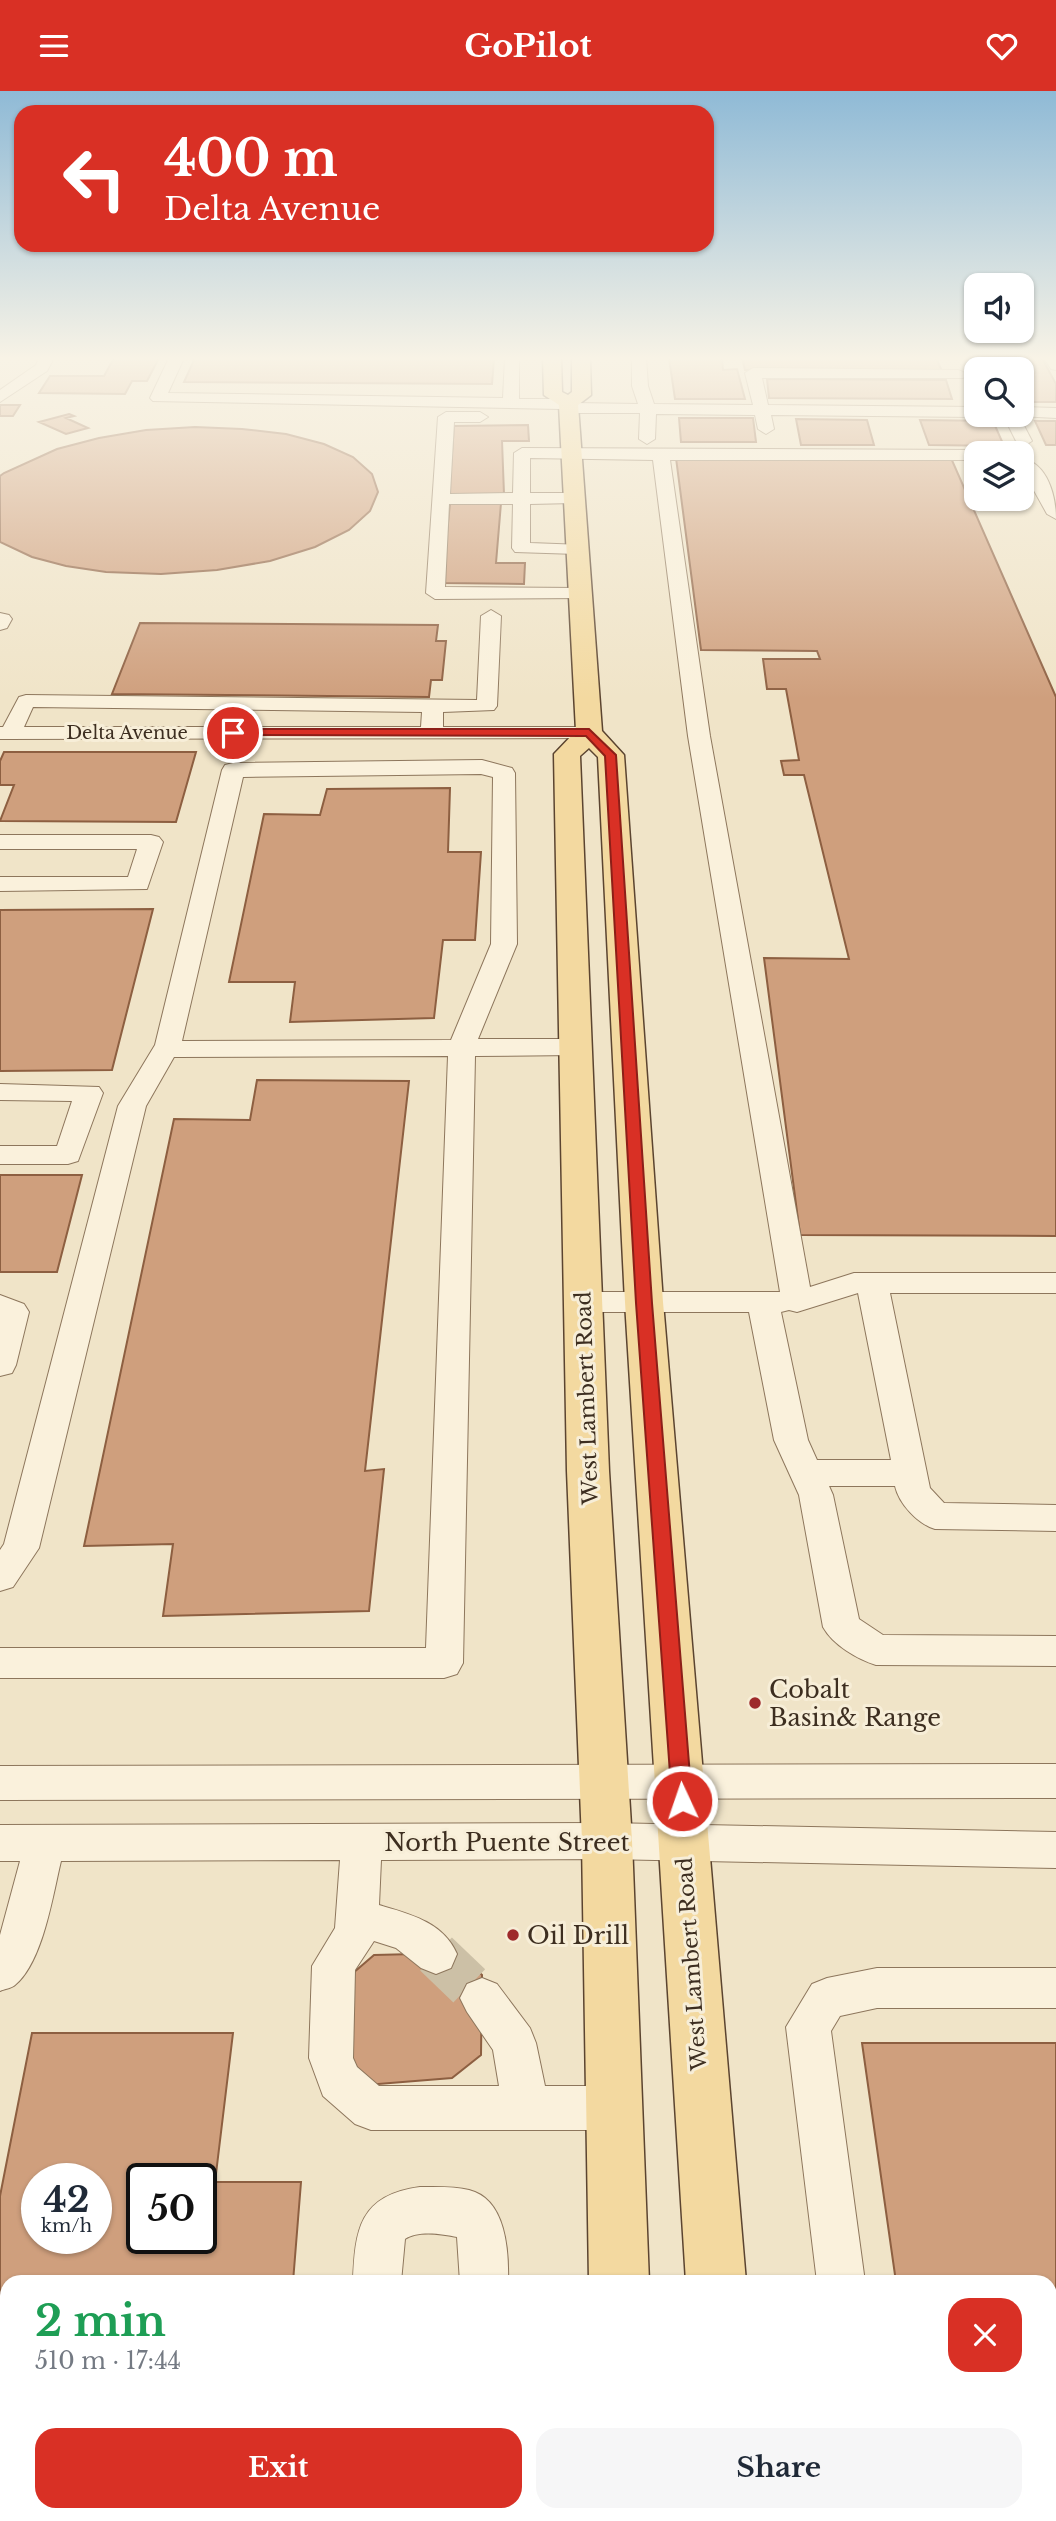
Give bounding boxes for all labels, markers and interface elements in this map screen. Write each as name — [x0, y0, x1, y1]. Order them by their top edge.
text: GoPilot — [464, 26, 592, 66]
icon: menu — [35, 27, 73, 65]
icon: heart — [983, 27, 1021, 65]
text: 400 m — [164, 128, 338, 189]
icon: left — [49, 133, 140, 224]
text: Delta Avenue — [164, 189, 380, 229]
map controls — [964, 273, 1034, 511]
button: sound — [964, 273, 1034, 343]
button: search — [964, 357, 1034, 427]
button: layers — [964, 441, 1034, 511]
pin — [203, 703, 263, 763]
icon: arrive — [214, 714, 252, 752]
street label: Delta Avenue — [66, 722, 188, 744]
street label: West Lambert Road — [570, 1291, 604, 1506]
place label: Cobalt Basin& Range — [769, 1675, 941, 1732]
marker: Cobalt Basin& Range — [747, 1695, 763, 1711]
position arrow — [645, 1764, 719, 1838]
street label: North Puente Street — [384, 1828, 630, 1857]
street label: West Lambert Road — [672, 1857, 712, 2072]
place label: Oil Drill — [527, 1921, 629, 1950]
marker: Oil Drill — [505, 1927, 521, 1943]
speed limit sign: 50 — [126, 2163, 217, 2254]
text: 42 — [43, 2178, 90, 2221]
text: km/h — [41, 2215, 92, 2237]
text: 2 min — [35, 2295, 166, 2347]
button: close — [948, 2298, 1022, 2372]
text: 510 m · 17:44 — [35, 2347, 181, 2375]
button: Exit — [35, 2428, 522, 2508]
button: Share — [536, 2428, 1022, 2508]

